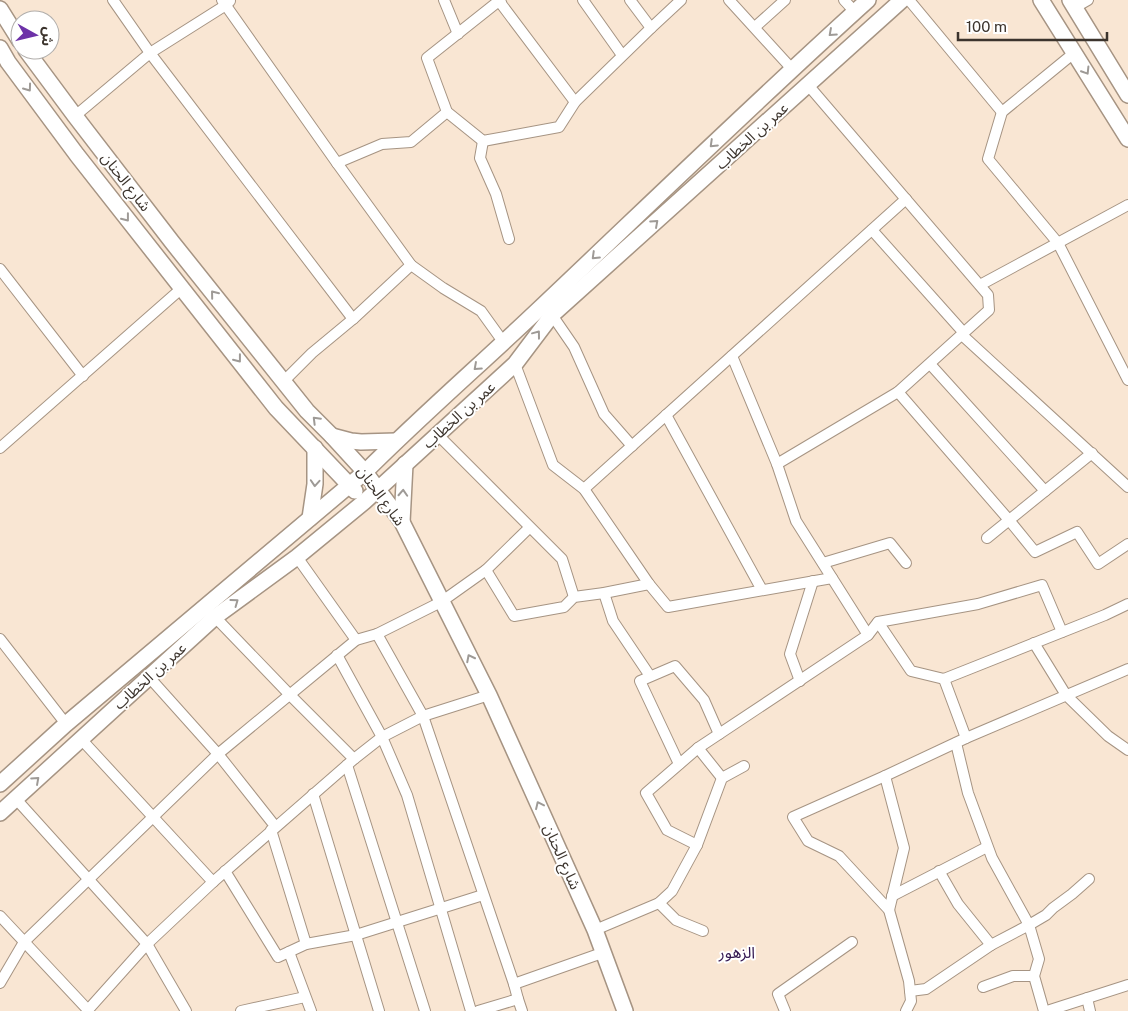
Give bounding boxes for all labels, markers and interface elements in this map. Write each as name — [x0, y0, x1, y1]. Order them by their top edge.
north arrow — [10, 10, 60, 60]
scale bar — [958, 10, 1107, 42]
text: 100 m — [966, 18, 1007, 35]
text: ش — [39, 26, 57, 47]
one-way arrow — [828, 27, 837, 36]
one-way arrow — [1079, 66, 1089, 75]
one-way arrow — [22, 82, 30, 91]
street label: عمر بن الخطاب — [712, 98, 792, 173]
one-way arrow — [710, 138, 719, 147]
street label: شارع الحنان — [95, 149, 155, 217]
one-way arrow — [120, 212, 129, 222]
one-way arrow — [649, 220, 658, 229]
one-way arrow — [592, 250, 601, 259]
one-way arrow — [211, 291, 219, 300]
one-way arrow — [532, 331, 540, 340]
one-way arrow — [232, 353, 240, 362]
one-way arrow — [474, 361, 483, 370]
street label: عمر بن الخطاب — [419, 377, 499, 452]
one-way arrow — [313, 417, 322, 426]
street label: شارع الحنان — [351, 463, 409, 531]
one-way arrow — [310, 479, 321, 487]
one-way arrow — [397, 489, 408, 497]
one-way arrow — [229, 599, 239, 608]
street label: عمر بن الخطاب — [110, 638, 190, 713]
one-way arrow — [466, 654, 476, 663]
one-way arrow — [30, 777, 39, 786]
one-way arrow — [535, 801, 545, 810]
street label: شارع الحنان — [537, 822, 584, 894]
district label: الزهور — [718, 943, 755, 962]

